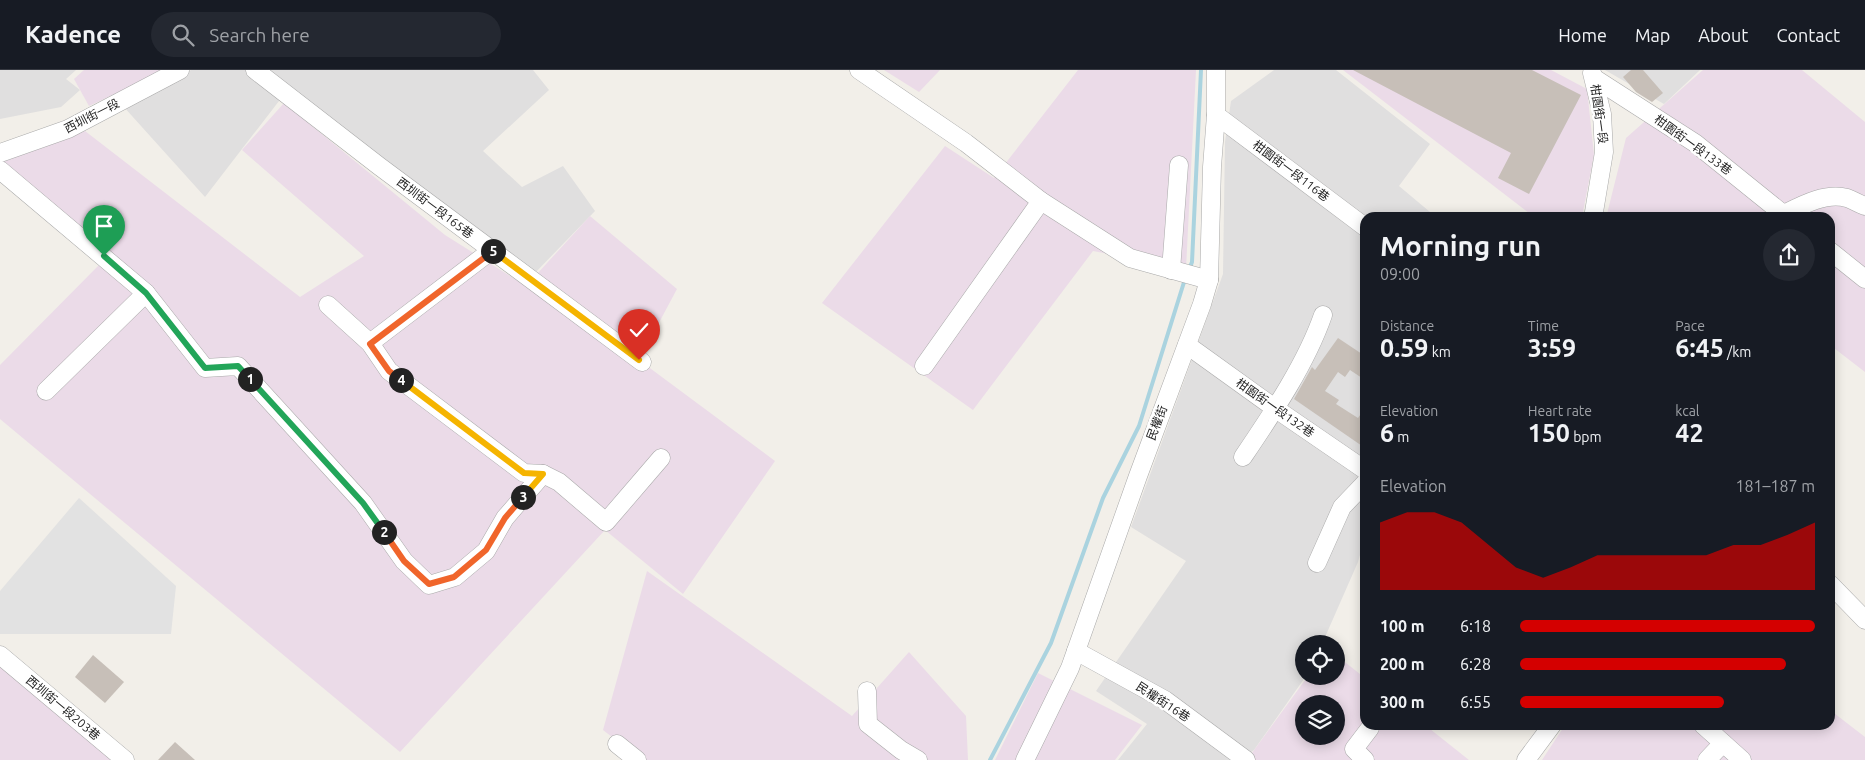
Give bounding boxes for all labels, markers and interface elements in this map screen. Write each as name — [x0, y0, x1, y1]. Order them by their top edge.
search box — [151, 12, 501, 57]
text: Kadence — [25, 21, 121, 48]
icon: search — [169, 21, 197, 49]
text: Search here — [209, 24, 310, 46]
text: Home — [1558, 25, 1607, 45]
text: Map — [1635, 25, 1670, 45]
text: About — [1698, 25, 1748, 45]
text: Contact — [1776, 25, 1840, 45]
street label: 柑園街一段 — [1589, 83, 1610, 145]
street label: 西圳街一段 — [62, 96, 121, 135]
street label: 柑園街一段133巷 — [1652, 112, 1734, 177]
street label: 柑園街一段116巷 — [1251, 138, 1332, 204]
street label: 西圳街一段165巷 — [395, 175, 476, 241]
pin — [83, 205, 125, 256]
icon: arrive — [90, 212, 118, 240]
button: share — [1763, 229, 1815, 281]
text: Morning run — [1380, 230, 1541, 261]
pin: 5 — [480, 238, 506, 264]
text: 5 — [490, 243, 497, 259]
text: 09:00 — [1380, 265, 1420, 283]
pin — [618, 309, 660, 360]
icon: check — [625, 316, 653, 344]
text: Distance — [1380, 318, 1434, 334]
text: Time — [1528, 318, 1559, 334]
text: Pace — [1675, 318, 1705, 334]
text: 0.59 — [1380, 334, 1428, 362]
text: 3:59 — [1528, 334, 1576, 362]
text: 6:45 — [1675, 334, 1724, 362]
text: km — [1428, 344, 1451, 360]
text: /km — [1724, 344, 1751, 360]
pin: 1 — [238, 366, 262, 392]
pin: 4 — [388, 368, 414, 392]
text: 1 — [247, 371, 254, 387]
text: 4 — [398, 372, 405, 388]
street label: 柑園街一段132巷 — [1234, 376, 1317, 439]
text: Elevation — [1380, 403, 1438, 419]
text: Heart rate — [1528, 403, 1592, 419]
text: kcal — [1675, 403, 1700, 419]
street label: 民權街 — [1144, 404, 1169, 442]
text: 6 — [1380, 419, 1394, 447]
text: 150 — [1528, 419, 1570, 447]
text: 42 — [1675, 419, 1704, 447]
text: m — [1394, 429, 1409, 445]
text: bpm — [1570, 429, 1602, 445]
text: Elevation — [1380, 477, 1447, 495]
text: 181–187 m — [1735, 477, 1815, 495]
pin: 3 — [510, 484, 536, 510]
text: 3 — [520, 489, 527, 505]
pin: 2 — [372, 520, 396, 544]
text: 2 — [381, 524, 388, 540]
text: 100 m — [1380, 617, 1425, 635]
text: 6:18 — [1460, 617, 1491, 635]
map controls — [1295, 635, 1345, 745]
button: locate — [1295, 635, 1345, 685]
text: 200 m — [1380, 655, 1425, 673]
text: 6:28 — [1460, 655, 1491, 673]
street label: 西圳街一段203巷 — [24, 673, 103, 742]
street label: 民權街16巷 — [1134, 679, 1193, 724]
text: 300 m — [1380, 693, 1425, 711]
text: 6:55 — [1460, 693, 1491, 711]
button: layers — [1295, 695, 1345, 745]

